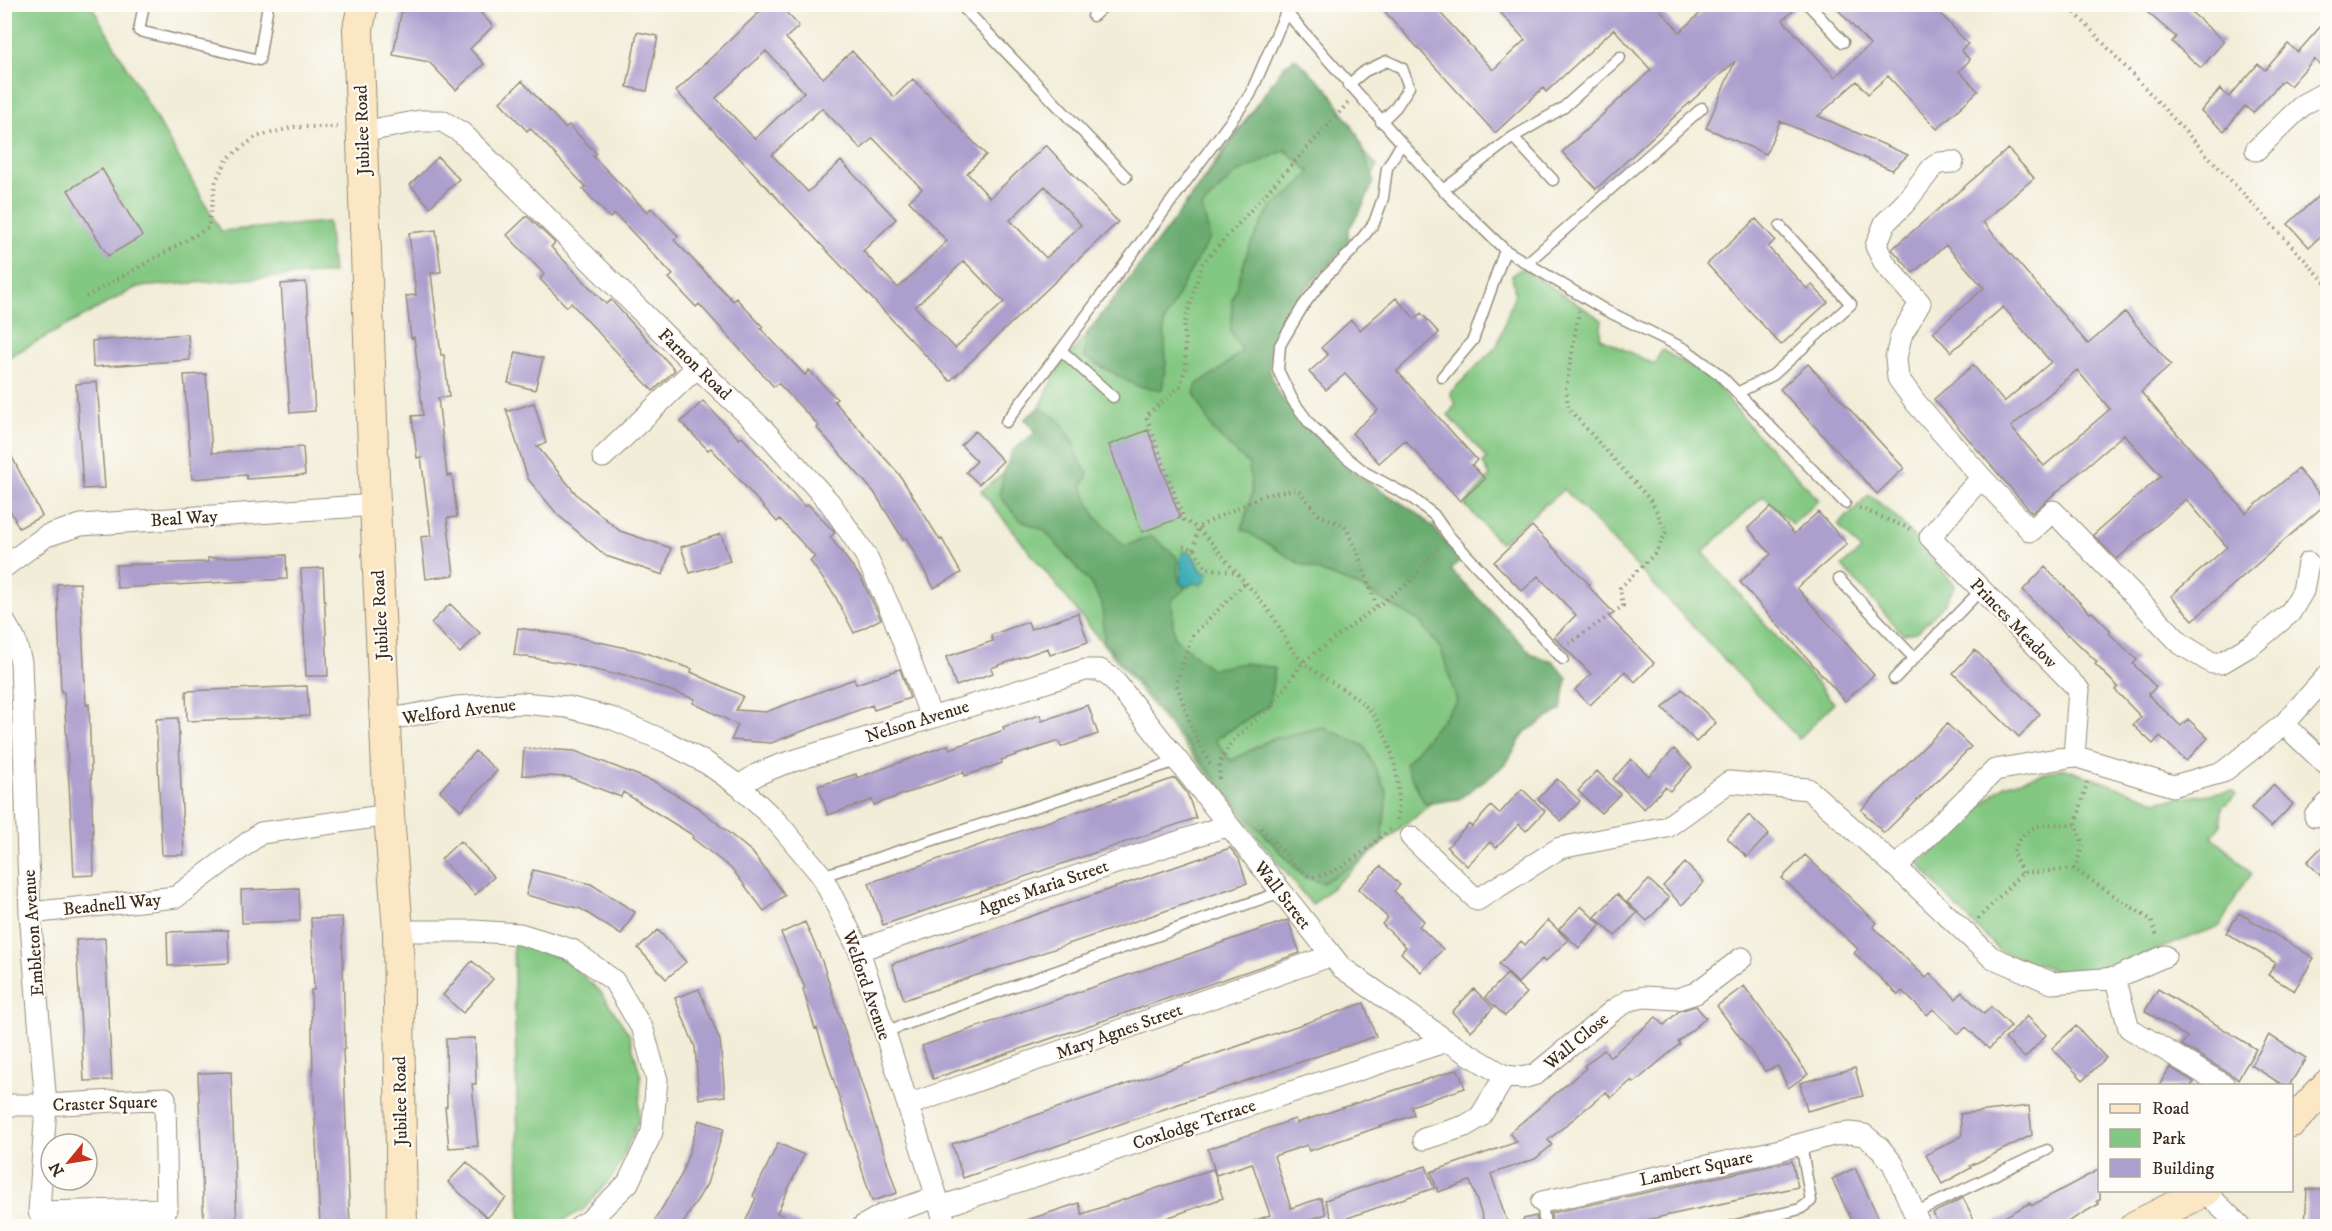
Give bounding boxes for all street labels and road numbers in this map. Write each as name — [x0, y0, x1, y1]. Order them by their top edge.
street label: Jubilee Road — [350, 85, 376, 177]
street label: Farnon Road — [653, 324, 736, 405]
street label: Beal Way — [150, 506, 219, 532]
street label: Jubilee Road — [368, 569, 394, 662]
street label: Princes Meadow — [1965, 574, 2062, 674]
street label: Welford Avenue — [400, 694, 517, 730]
street label: Nelson Avenue — [863, 696, 972, 748]
street label: Agnes Maria Street — [975, 855, 1112, 921]
street label: Wall Street — [1248, 856, 1316, 934]
street label: Embleton Avenue — [19, 869, 49, 997]
street label: Beadnell Way — [62, 889, 163, 921]
street label: Welford Avenue — [837, 927, 895, 1043]
street label: Mary Agnes Street — [1053, 999, 1186, 1065]
street label: Wall Close — [1539, 1009, 1613, 1076]
street label: Jubilee Road — [389, 1056, 413, 1148]
street label: Craster Square — [52, 1091, 158, 1117]
street label: Coxlodge Terrace — [1130, 1095, 1259, 1155]
street label: Lambert Square — [1638, 1146, 1755, 1192]

